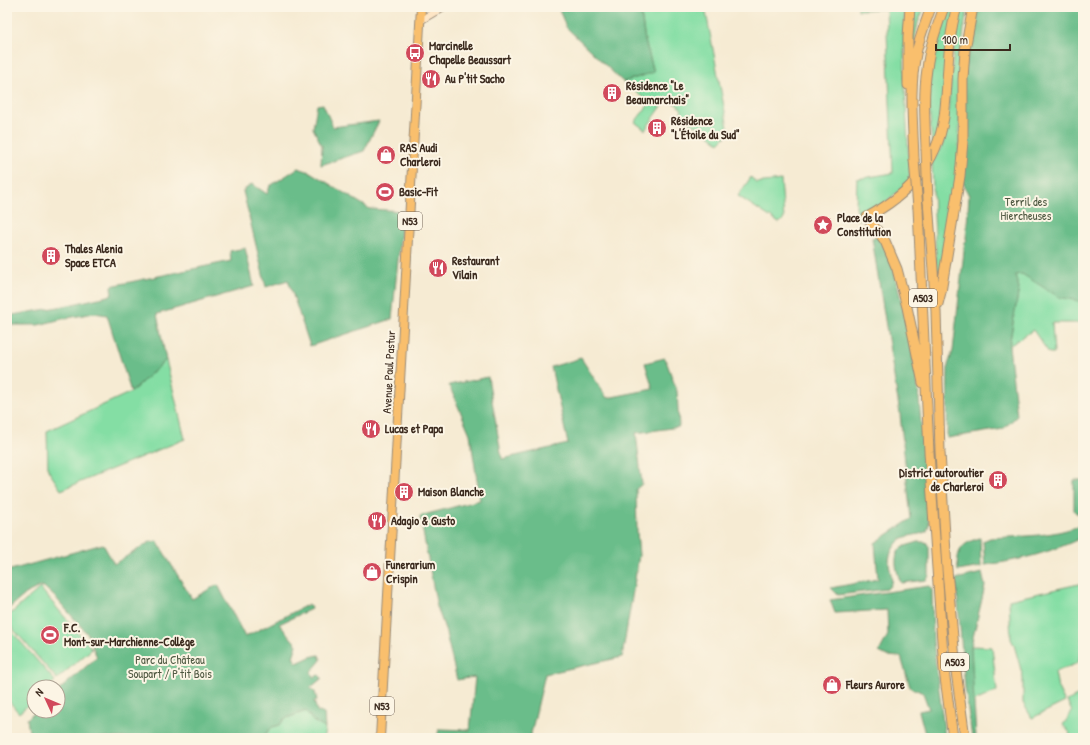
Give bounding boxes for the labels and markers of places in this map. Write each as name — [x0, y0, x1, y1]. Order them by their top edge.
place label: Marcinelle Chapelle Beaussart — [429, 37, 512, 69]
bus stop icon: Marcinelle Chapelle Beaussart — [404, 42, 426, 64]
restaurant icon: Au P'tit Sacho — [420, 68, 442, 90]
place label: Au P'tit Sacho — [445, 70, 505, 87]
place label: Résidence "Le Beaumarchais" — [626, 77, 690, 108]
building icon: Résidence "Le Beaumarchais" — [601, 82, 623, 104]
place label: Résidence "L'Étoile du Sud" — [671, 112, 740, 143]
building icon: Résidence "L'Étoile du Sud" — [646, 117, 668, 139]
place label: RAS Audi Charleroi — [400, 139, 441, 170]
shop icon: RAS Audi Charleroi — [375, 144, 397, 166]
sports icon: Basic-Fit — [374, 181, 396, 203]
place label: Basic-Fit — [399, 183, 439, 200]
place label: Place de la Constitution — [837, 209, 892, 240]
place icon: Place de la Constitution — [812, 214, 834, 236]
place label: Thales Alenia Space ETCA — [64, 240, 123, 272]
building icon: Thales Alenia Space ETCA — [40, 245, 62, 267]
place label: Restaurant Vilain — [452, 252, 500, 283]
restaurant icon: Restaurant Vilain — [427, 257, 449, 279]
restaurant icon: Lucas et Papa — [360, 418, 382, 440]
place label: Lucas et Papa — [385, 420, 443, 438]
place label: District autoroutier de Charleroi — [899, 464, 984, 495]
building icon: District autoroutier de Charleroi — [987, 469, 1009, 491]
building icon: Maison Blanche — [393, 481, 415, 503]
place label: Maison Blanche — [418, 483, 484, 500]
restaurant icon: Adagio & Gusto — [366, 510, 388, 532]
place label: Adagio & Gusto — [391, 512, 455, 530]
place label: Funerarium Crispin — [385, 556, 435, 588]
shop icon: Funerarium Crispin — [361, 561, 383, 583]
place label: F.C. Mont-sur-Marchienne-Collège — [63, 619, 195, 651]
sports icon: F.C. Mont-sur-Marchienne-Collège — [39, 624, 61, 646]
shop icon: Fleurs Aurore — [821, 674, 843, 696]
place label: Fleurs Aurore — [845, 676, 905, 693]

